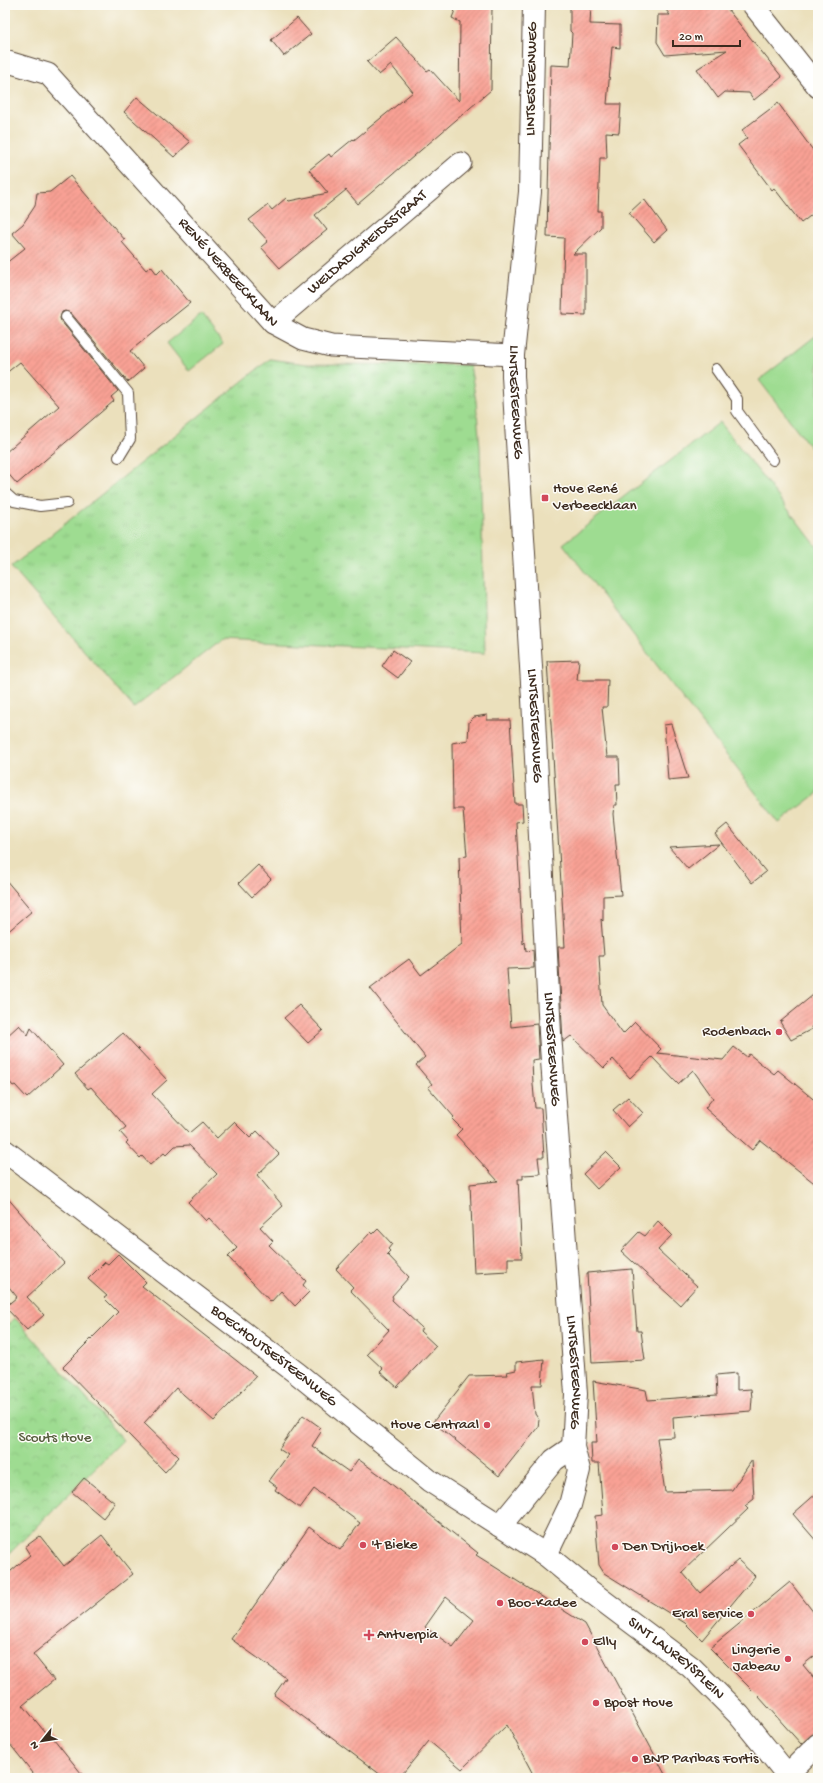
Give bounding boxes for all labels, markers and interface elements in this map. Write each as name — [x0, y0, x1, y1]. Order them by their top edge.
street label: LINTSESTEENWEG — [522, 21, 542, 136]
scale bar — [673, 22, 740, 48]
text: 20 m — [679, 31, 704, 45]
street label: WELDADIGHEIDSSTRAAT — [304, 186, 432, 299]
street label: RENÉ VERBEECKLAAN — [174, 214, 282, 332]
street label: LINTSESTEENWEG — [504, 344, 527, 460]
place label: Hove René Verbeecklaan — [552, 480, 637, 515]
marker: Hove René Verbeecklaan — [540, 493, 550, 503]
street label: LINTSESTEENWEG — [522, 668, 546, 783]
street label: LINTSESTEENWEG — [539, 992, 564, 1107]
place label: Rodenbach — [702, 1023, 771, 1041]
marker: Rodenbach — [774, 1027, 784, 1037]
street label: BOECHOUTSESTEENWEG — [206, 1301, 341, 1411]
street label: LINTSESTEENWEG — [561, 1315, 585, 1430]
place label: Hove Centraal — [390, 1416, 479, 1434]
marker: Hove Centraal — [482, 1420, 492, 1430]
park label: Scouts Hove — [19, 1429, 92, 1447]
place label: 't Bieke — [371, 1536, 418, 1554]
place label: Den Drijhoek — [622, 1538, 705, 1556]
marker: 't Bieke — [358, 1540, 368, 1550]
marker: Den Drijhoek — [610, 1542, 620, 1552]
place label: Boo-Kadee — [507, 1594, 577, 1612]
marker: Boo-Kadee — [495, 1598, 505, 1608]
place label: Eral service — [672, 1605, 743, 1623]
marker: Eral service — [746, 1609, 756, 1619]
street label: SINT LAUREYSPLEIN — [624, 1613, 728, 1704]
place label: Antverpia — [377, 1626, 438, 1644]
marker: Antverpia — [364, 1630, 374, 1640]
place label: Elly — [593, 1633, 617, 1651]
marker: Elly — [580, 1637, 590, 1647]
place label: Lingerie Jabeau — [732, 1641, 780, 1676]
marker: Lingerie Jabeau — [783, 1654, 793, 1664]
place label: Bpost Hove — [603, 1694, 673, 1712]
marker: Bpost Hove — [591, 1698, 601, 1708]
north arrow — [22, 1721, 62, 1761]
text: N — [28, 1739, 42, 1751]
place label: BNP Paribas Fortis — [642, 1750, 759, 1768]
marker: BNP Paribas Fortis — [630, 1754, 640, 1764]

